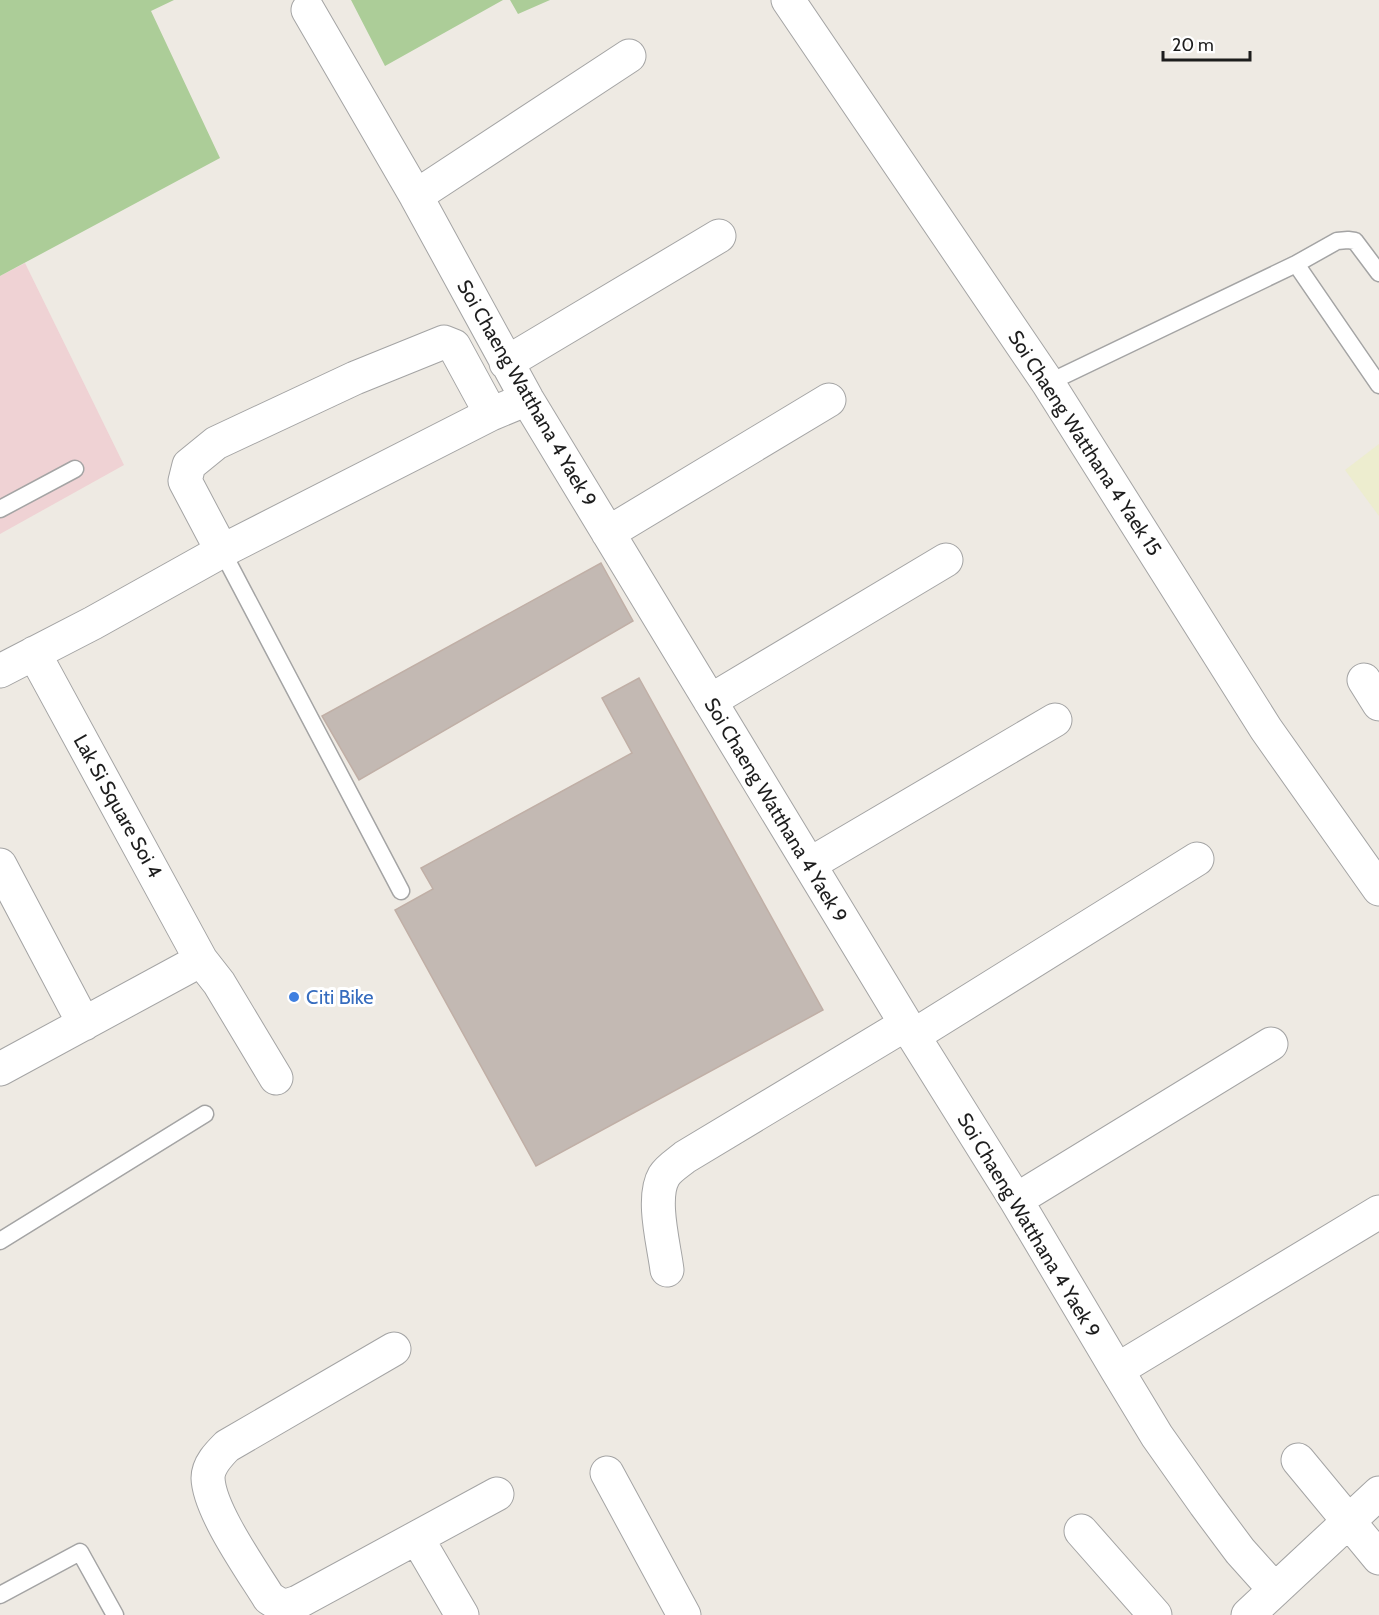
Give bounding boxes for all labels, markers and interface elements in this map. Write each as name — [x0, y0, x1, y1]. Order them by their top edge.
scale bar — [1163, 24, 1250, 62]
text: 20 m — [1172, 34, 1214, 56]
street label: Soi Chaeng Watthana 4 Yaek 9 — [452, 275, 602, 511]
street label: Soi Chaeng Watthana 4 Yaek 15 — [1003, 326, 1167, 560]
street label: Soi Chaeng Watthana 4 Yaek 9 — [699, 693, 853, 927]
street label: Lak Si Square Soi 4 — [69, 730, 168, 882]
place label: Citi Bike — [306, 985, 373, 1009]
marker: Citi Bike — [287, 990, 301, 1004]
street label: Soi Chaeng Watthana 4 Yaek 9 — [952, 1108, 1106, 1342]

